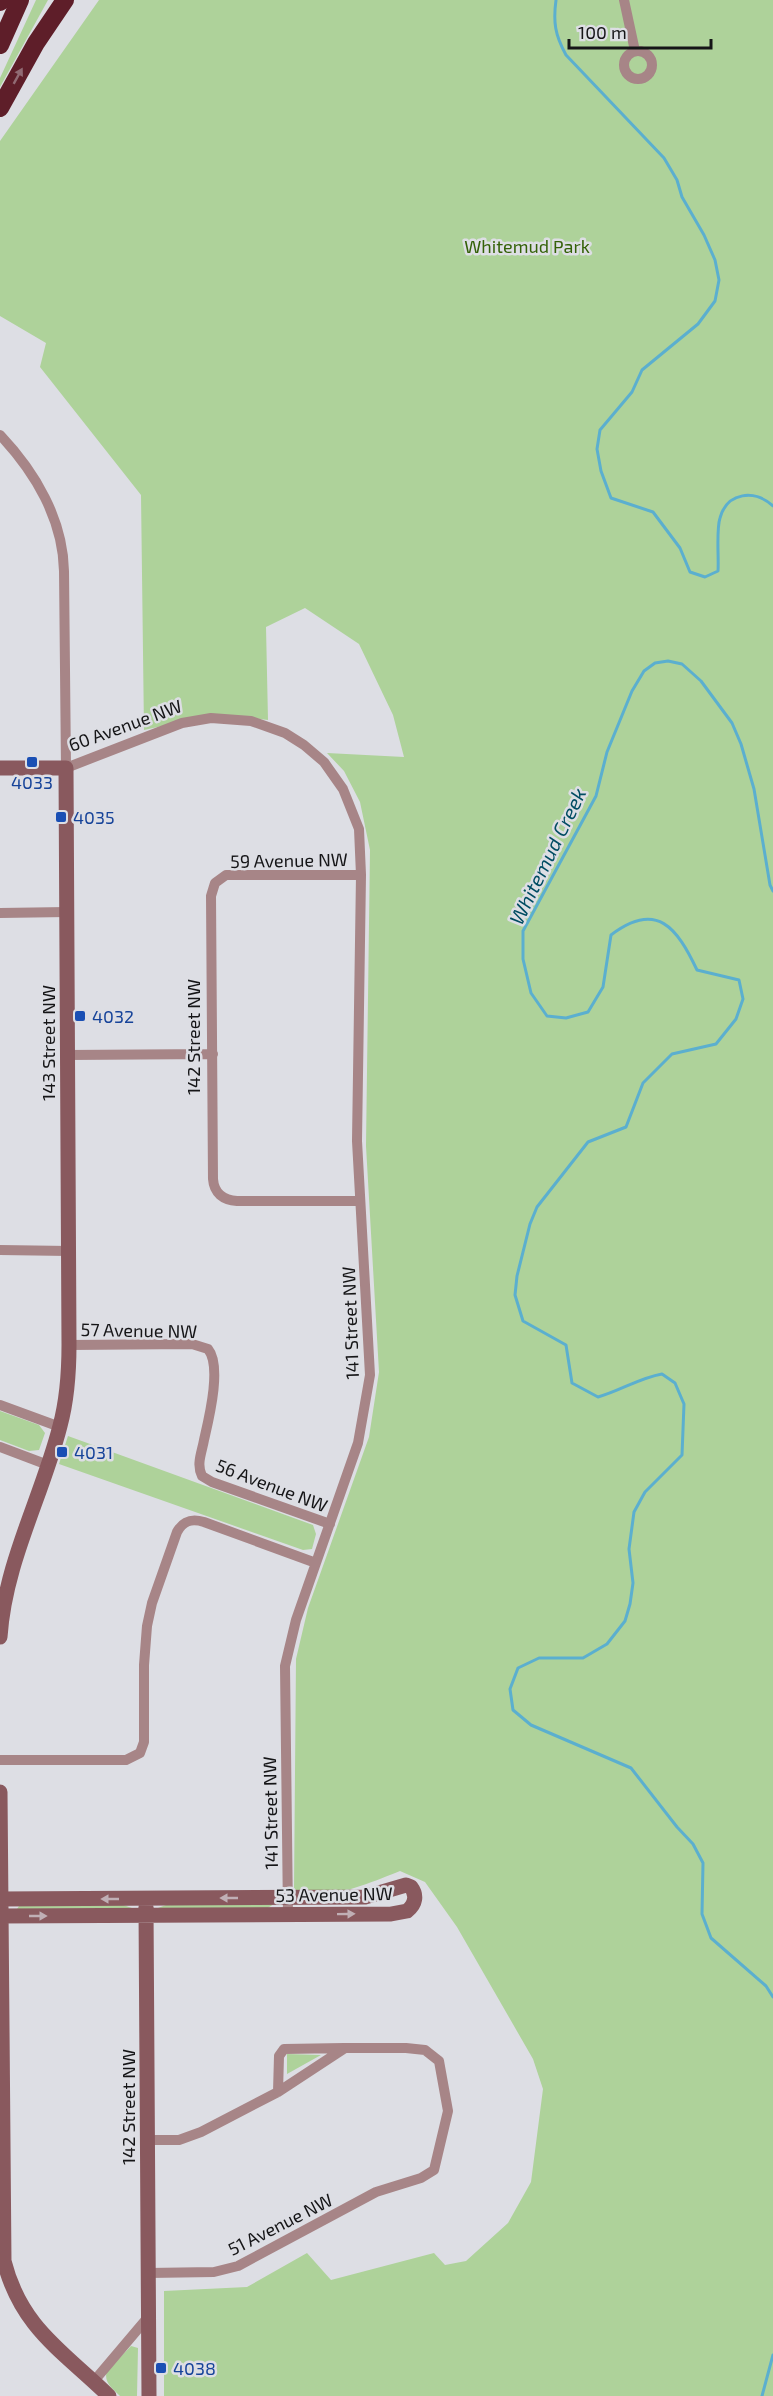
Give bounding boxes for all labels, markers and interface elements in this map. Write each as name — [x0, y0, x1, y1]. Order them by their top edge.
scale bar — [569, 12, 712, 50]
text: 100 m — [578, 21, 627, 43]
one-way arrow — [13, 67, 23, 84]
park label: Whitemud Park — [464, 235, 590, 257]
street label: 60 Avenue NW — [65, 694, 185, 756]
marker: 4033 — [25, 755, 39, 769]
place label: 4033 — [11, 771, 53, 793]
water label: Whitemud Creek — [503, 784, 591, 928]
place label: 4035 — [73, 806, 115, 828]
marker: 4035 — [54, 810, 68, 824]
street label: 59 Avenue NW — [230, 848, 348, 872]
street label: 142 Street NW — [182, 979, 204, 1095]
street label: 143 Street NW — [37, 985, 59, 1101]
place label: 4032 — [92, 1005, 134, 1027]
marker: 4032 — [73, 1009, 87, 1023]
street label: 141 Street NW — [337, 1266, 363, 1380]
street label: 57 Avenue NW — [81, 1318, 197, 1342]
place label: 4031 — [74, 1441, 113, 1463]
marker: 4031 — [55, 1445, 69, 1459]
street label: 56 Avenue NW — [213, 1454, 331, 1516]
street label: 141 Street NW — [258, 1756, 282, 1870]
street label: 53 Avenue NW — [275, 1882, 393, 1906]
one-way arrow — [219, 1893, 238, 1903]
one-way arrow — [101, 1894, 120, 1904]
one-way arrow — [337, 1909, 356, 1919]
one-way arrow — [29, 1911, 48, 1921]
street label: 142 Street NW — [117, 2049, 139, 2165]
street label: 51 Avenue NW — [224, 2188, 336, 2260]
place label: 4038 — [173, 2357, 216, 2379]
marker: 4038 — [154, 2361, 168, 2375]

